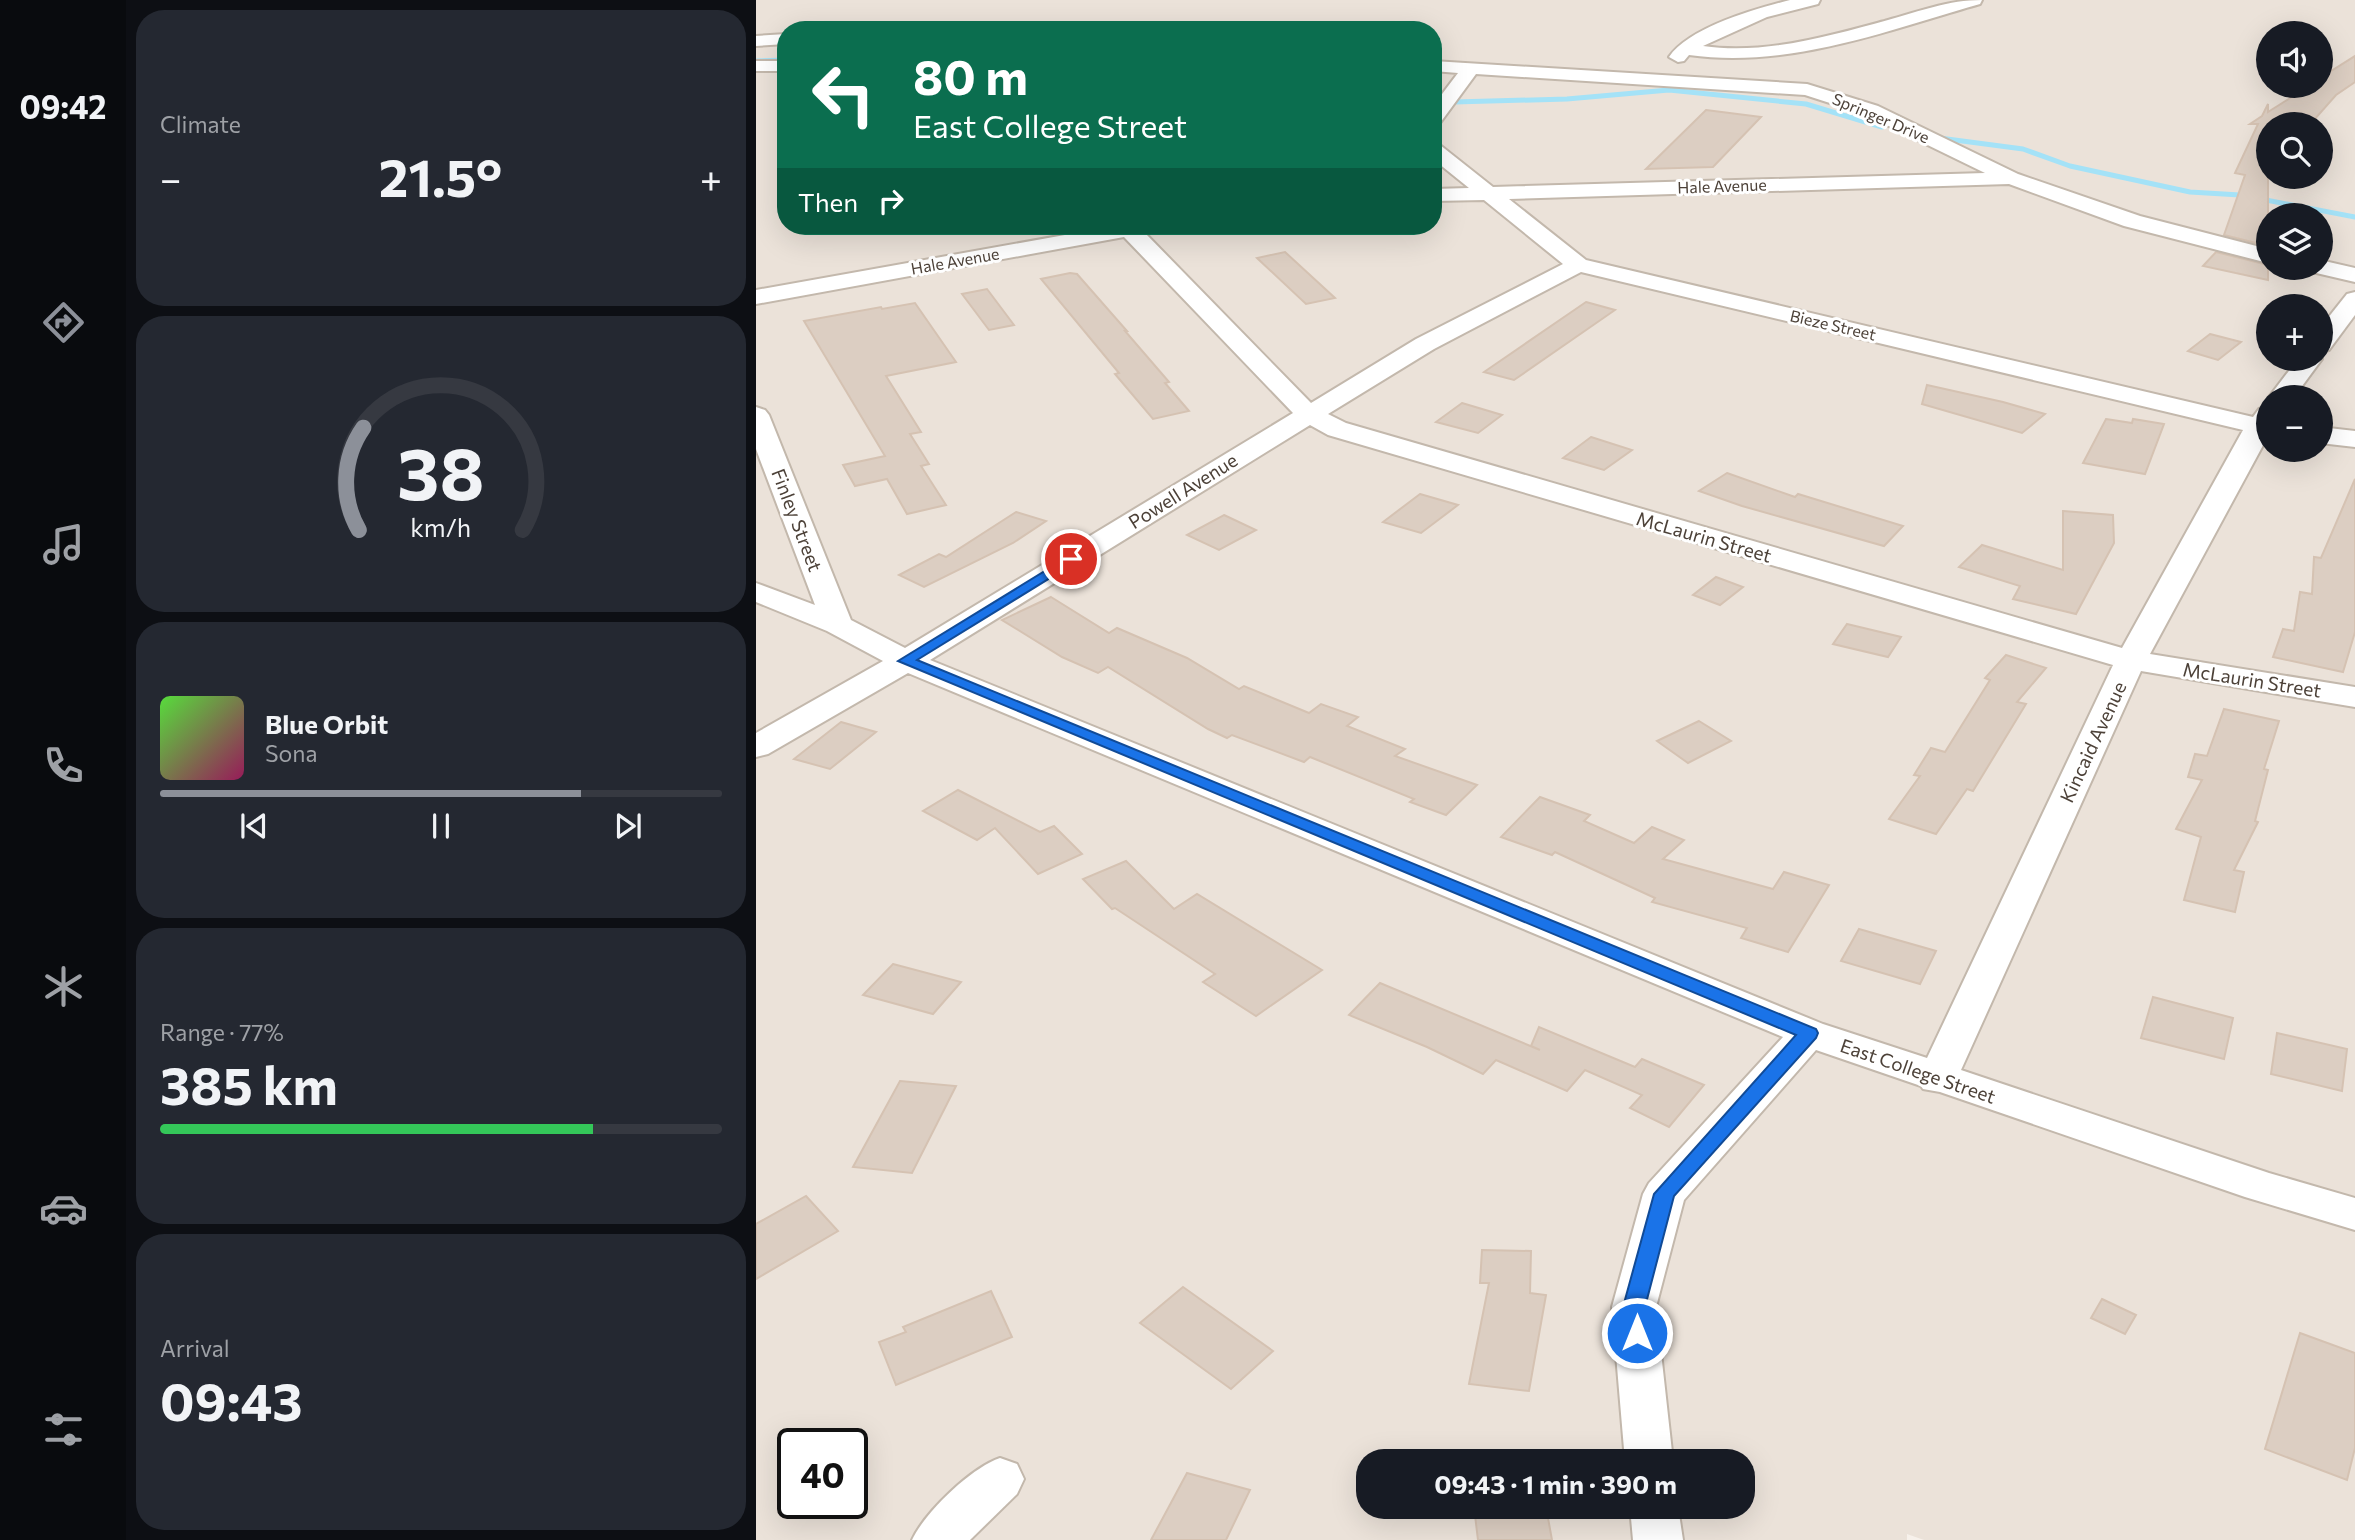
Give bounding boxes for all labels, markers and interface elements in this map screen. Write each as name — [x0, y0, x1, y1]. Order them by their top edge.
map controls — [2256, 21, 2333, 462]
button: sound — [2256, 21, 2333, 98]
text: 80 m — [913, 45, 1028, 105]
icon: left — [798, 49, 889, 140]
text: 09:42 — [19, 86, 107, 126]
street label: Springer Drive — [1830, 89, 1933, 147]
text: East College Street — [913, 105, 1187, 145]
text: Climate — [160, 110, 241, 138]
button: search — [2256, 112, 2333, 189]
text: 21.5° — [379, 144, 502, 208]
text: − — [160, 154, 182, 201]
text: + — [700, 154, 722, 201]
street label: Hale Avenue — [1677, 174, 1767, 197]
icon: right — [872, 182, 910, 220]
text: Then — [798, 186, 858, 217]
button: layers — [2256, 203, 2333, 280]
street label: Hale Avenue — [909, 243, 1001, 278]
button: + — [2256, 294, 2333, 371]
icon: directions — [39, 298, 88, 347]
street label: Bieze Street — [1788, 305, 1878, 344]
button: − — [2256, 385, 2333, 462]
text: 38 — [397, 426, 485, 515]
street label: Powell Avenue — [1124, 448, 1241, 533]
street label: Finley Street — [767, 465, 828, 575]
street label: McLaurin Street — [1634, 506, 1775, 567]
text: km/h — [411, 512, 471, 542]
icon: music — [39, 520, 88, 569]
pin — [1041, 529, 1101, 589]
icon: arrive — [1052, 540, 1090, 578]
street label: McLaurin Street — [2181, 657, 2323, 702]
street label: Kincaid Avenue — [2055, 678, 2131, 806]
text: Blue Orbit — [265, 708, 388, 739]
text: Sona — [265, 739, 317, 767]
icon: phone — [39, 741, 88, 790]
icon: previous — [235, 807, 273, 845]
icon: pause — [422, 807, 460, 845]
icon: next — [609, 807, 647, 845]
icon: climate — [39, 962, 88, 1011]
text: Range · 77% — [160, 1018, 284, 1046]
street label: East College Street — [1837, 1033, 1999, 1108]
text: 385 km — [160, 1052, 338, 1116]
icon: car — [39, 1184, 88, 1233]
position arrow — [1600, 1296, 1674, 1370]
text: Arrival — [160, 1334, 230, 1362]
text: 09:43 — [160, 1368, 303, 1432]
icon: filters — [39, 1405, 88, 1454]
speed limit sign: 40 — [777, 1428, 868, 1519]
text: 09:43 · 1 min · 390 m — [1434, 1468, 1677, 1499]

